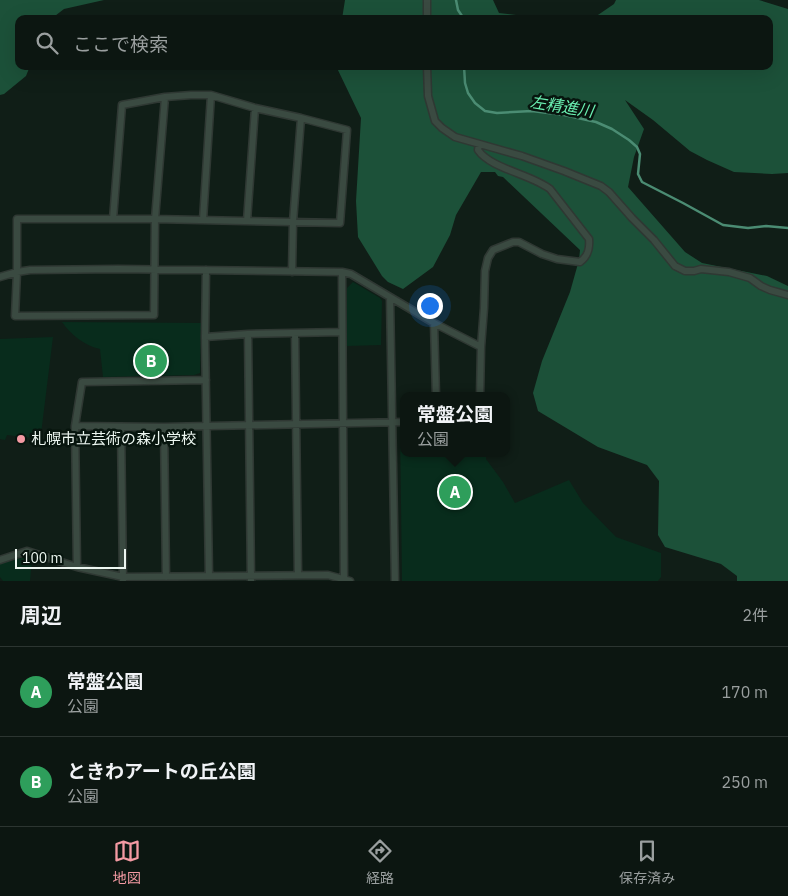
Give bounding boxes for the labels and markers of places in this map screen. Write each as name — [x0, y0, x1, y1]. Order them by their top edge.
pin: B — [135, 342, 167, 380]
place label: 札幌市立芸術の森小学校 — [31, 429, 196, 448]
marker: 札幌市立芸術の森小学校 — [15, 433, 27, 445]
pin: A — [439, 473, 471, 511]

